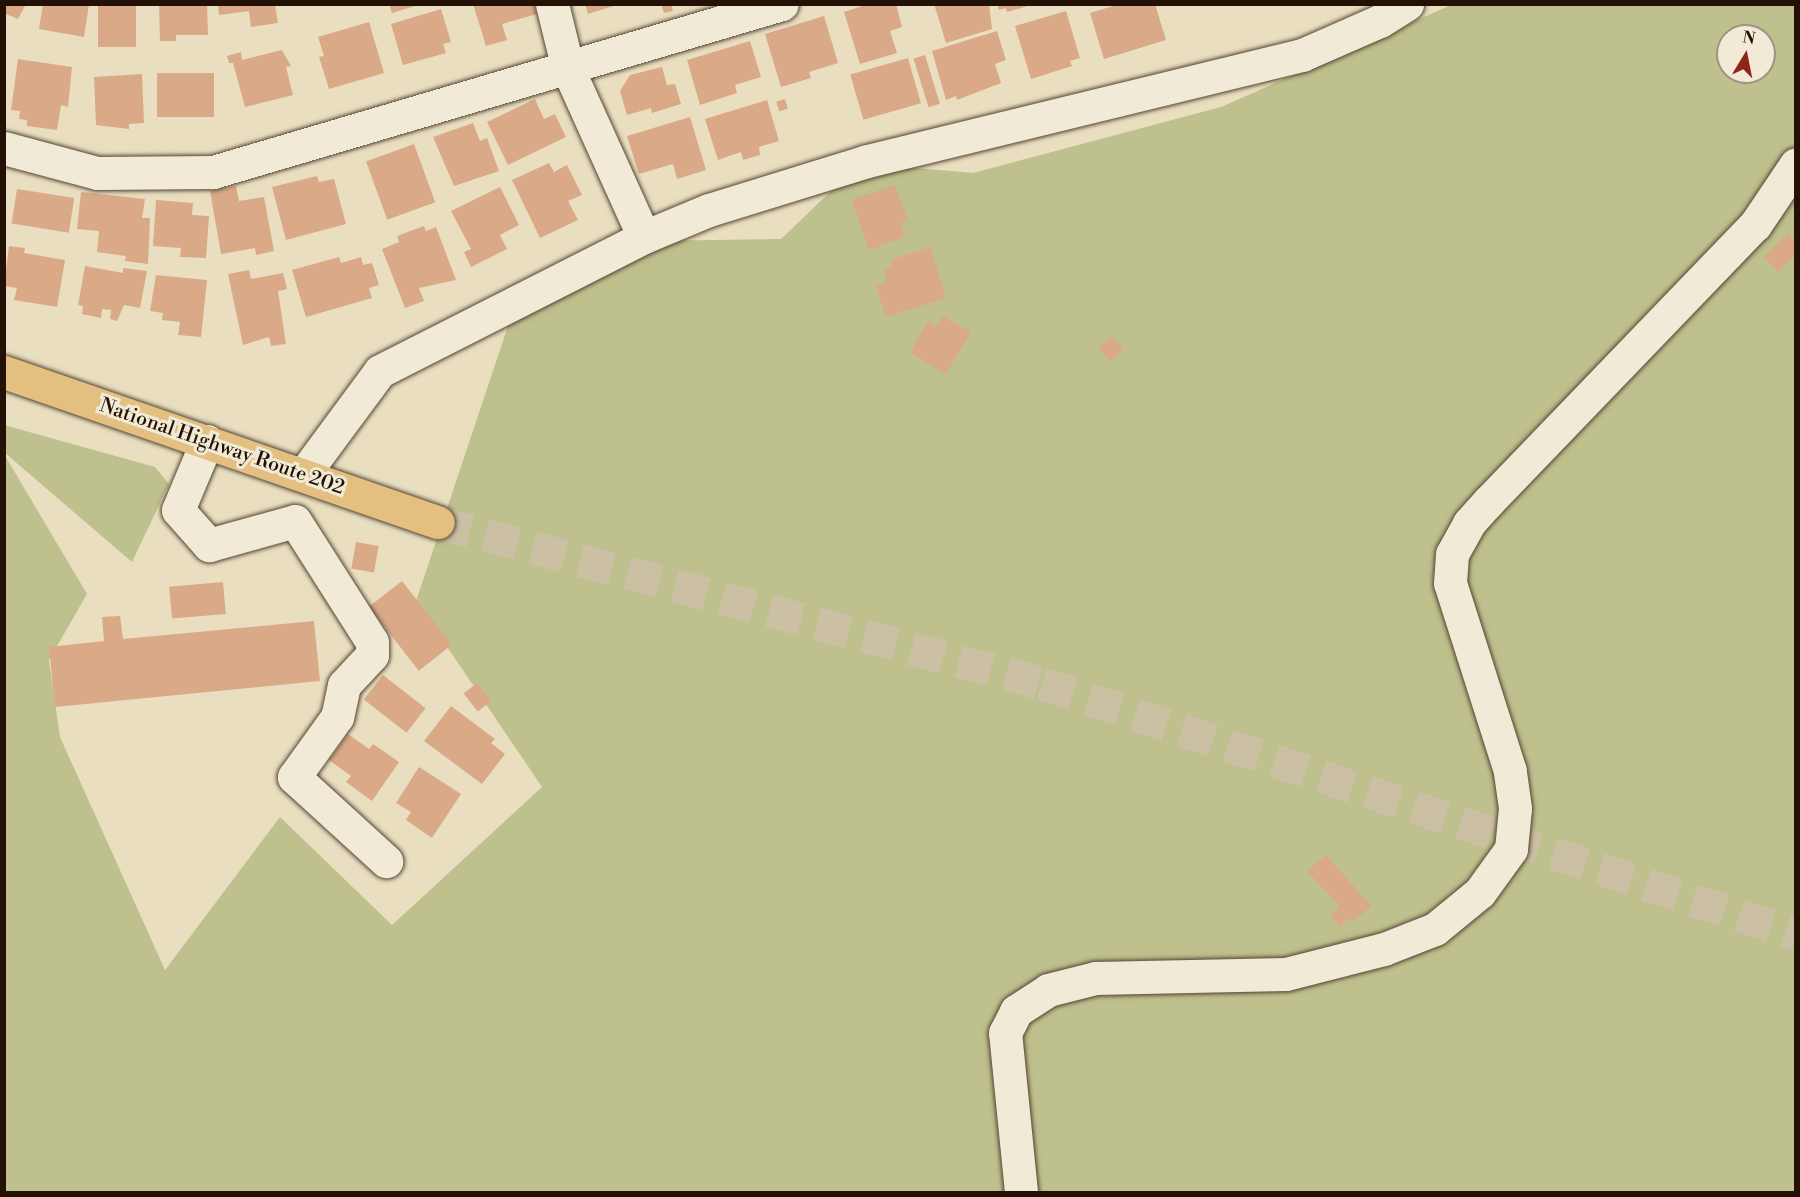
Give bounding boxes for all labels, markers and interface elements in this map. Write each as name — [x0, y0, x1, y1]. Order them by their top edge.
north arrow — [1716, 24, 1776, 84]
text: N — [1741, 27, 1757, 49]
street label: National Highway Route 202 — [96, 394, 348, 500]

